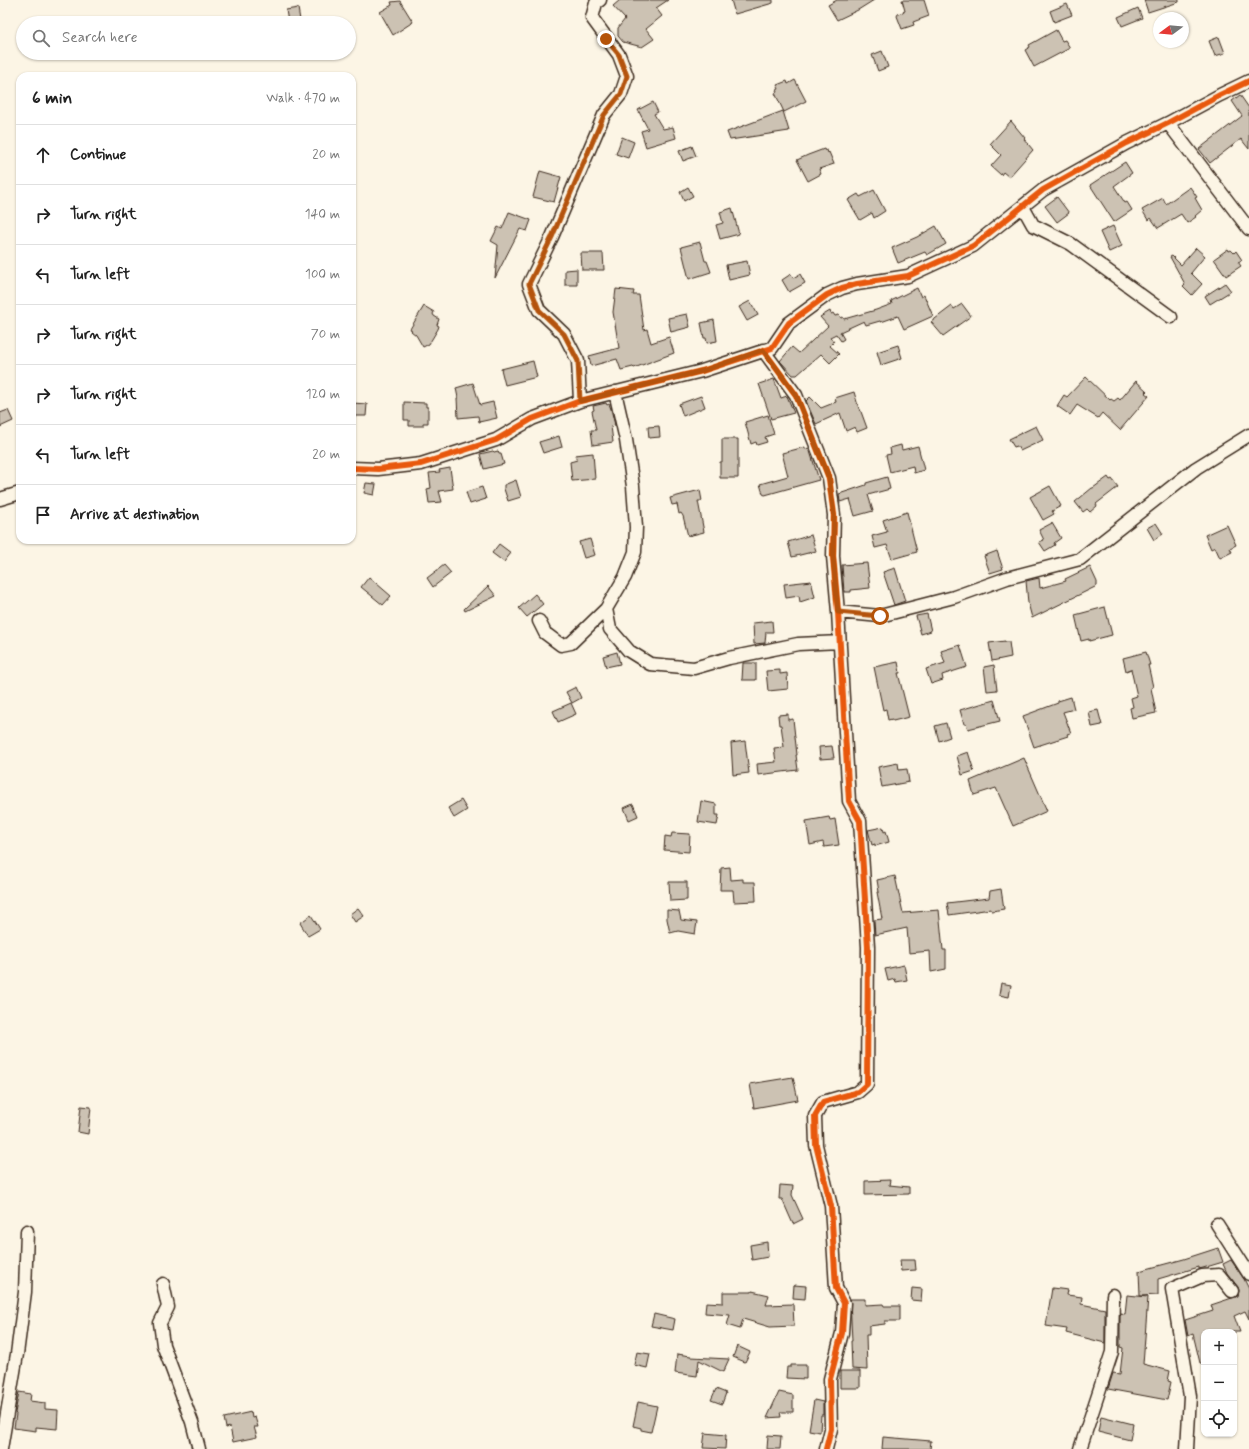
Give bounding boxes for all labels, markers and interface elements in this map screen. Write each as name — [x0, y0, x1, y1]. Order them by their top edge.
north arrow — [1153, 12, 1189, 48]
search box — [16, 16, 356, 60]
icon: search — [30, 27, 52, 49]
text: Search here — [62, 28, 138, 48]
route end — [597, 30, 615, 48]
text: 6 min — [32, 87, 72, 109]
text: Walk · 470 m — [266, 90, 340, 107]
icon: ahead — [32, 144, 54, 166]
text: Continue — [70, 145, 126, 165]
text: 20 m — [312, 146, 340, 163]
icon: right — [32, 204, 54, 226]
text: Turn right — [70, 205, 137, 225]
text: 140 m — [305, 206, 340, 223]
icon: left — [32, 264, 54, 286]
text: Turn left — [70, 265, 130, 285]
text: 100 m — [305, 266, 340, 283]
icon: right — [32, 324, 54, 346]
text: Turn right — [70, 325, 137, 345]
text: 70 m — [311, 326, 340, 343]
icon: right — [32, 384, 54, 406]
text: Turn right — [70, 385, 137, 405]
text: 120 m — [306, 386, 340, 403]
icon: left — [32, 444, 54, 466]
text: Turn left — [70, 445, 130, 465]
text: 20 m — [312, 446, 340, 463]
icon: arrive — [32, 504, 54, 526]
text: Arrive at destination — [70, 505, 199, 525]
route start — [871, 607, 889, 625]
map controls — [1201, 1329, 1237, 1437]
button: + — [1201, 1329, 1237, 1365]
button: − — [1201, 1365, 1237, 1401]
button: locate — [1201, 1401, 1237, 1437]

